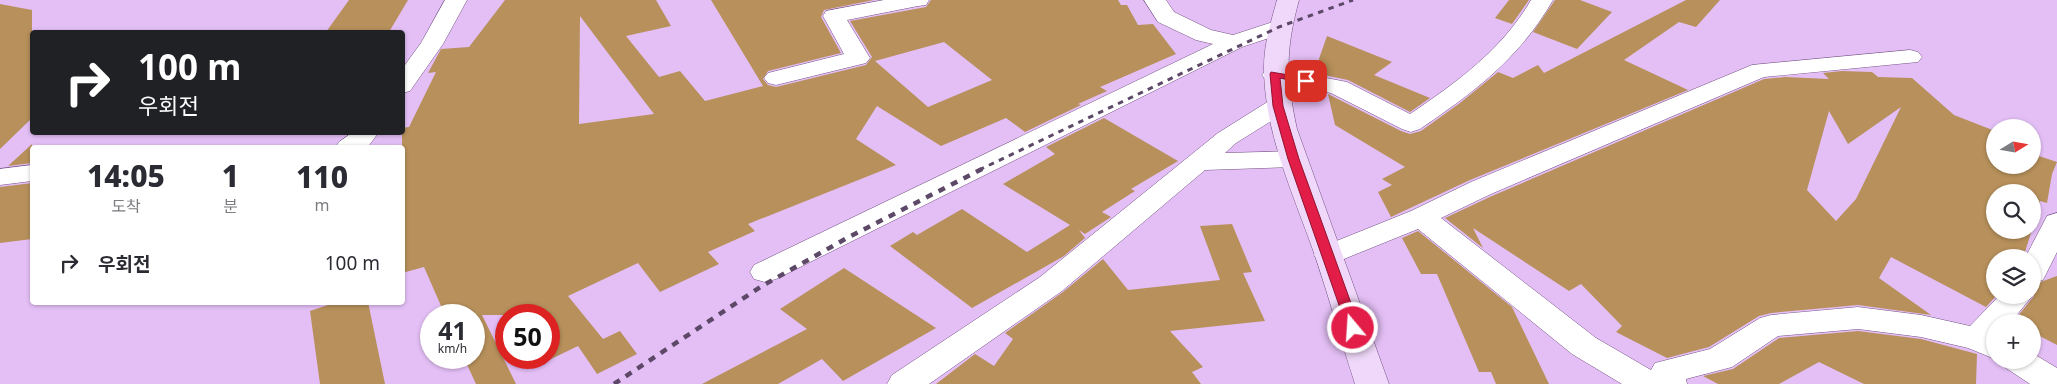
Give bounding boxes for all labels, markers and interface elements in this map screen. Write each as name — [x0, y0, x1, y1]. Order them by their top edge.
text: 100 m — [138, 43, 241, 90]
icon: right — [55, 50, 120, 115]
pin — [1285, 60, 1327, 102]
icon: arrive — [1292, 67, 1320, 95]
text: 우회전 — [138, 90, 199, 120]
north arrow — [1986, 119, 2041, 174]
map controls — [1986, 119, 2041, 369]
text: 14:05 — [87, 155, 165, 196]
text: 1 — [222, 155, 239, 196]
text: 110 — [296, 156, 348, 197]
button: search — [1986, 184, 2041, 239]
text: m — [315, 194, 330, 216]
text: 도착 — [111, 195, 141, 217]
text: 분 — [223, 195, 238, 217]
icon: right — [55, 249, 83, 277]
button: layers — [1986, 249, 2041, 304]
text: 100 m — [325, 250, 380, 276]
text: 우회전 — [98, 251, 150, 277]
position arrow — [1326, 301, 1378, 353]
speed limit sign: 50 — [495, 304, 560, 369]
text: 41 — [438, 313, 467, 347]
button: + — [1986, 314, 2041, 369]
text: km/h — [438, 340, 467, 357]

